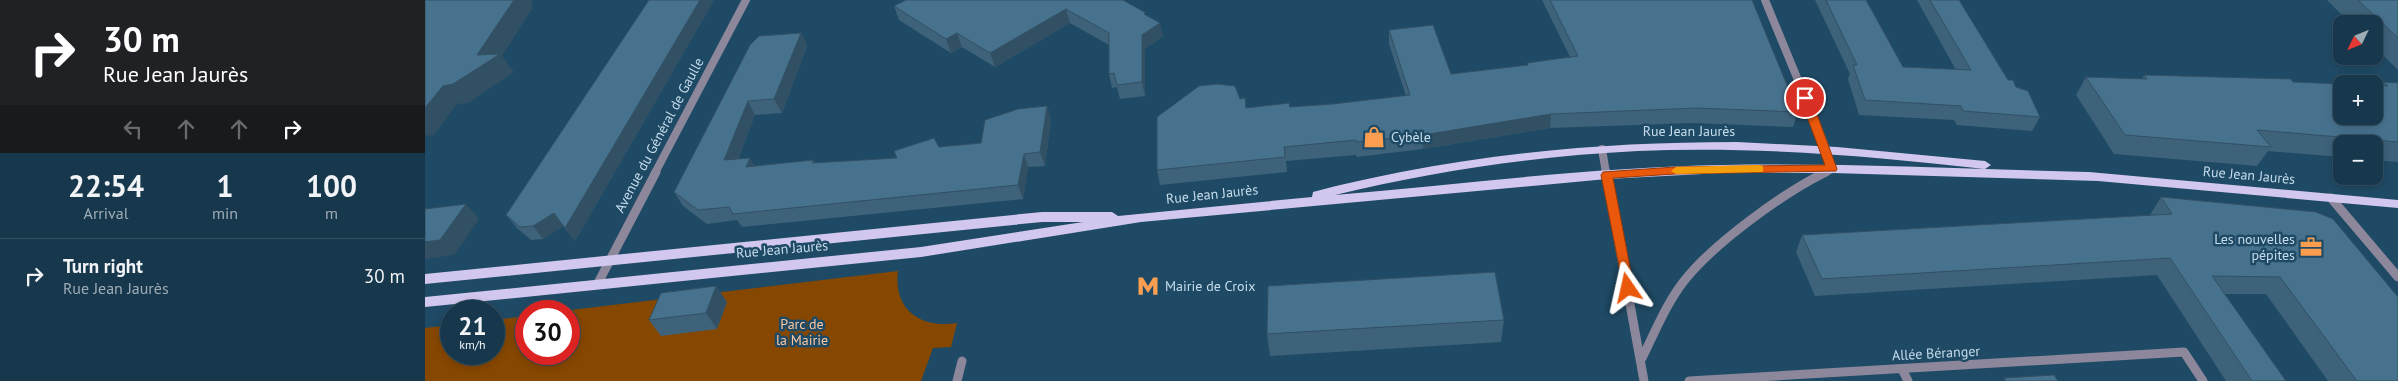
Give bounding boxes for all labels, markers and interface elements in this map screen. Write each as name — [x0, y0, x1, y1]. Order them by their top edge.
north arrow — [2333, 15, 2383, 65]
map controls — [2333, 15, 2383, 185]
text: 30 m — [103, 16, 180, 62]
icon: right — [20, 20, 85, 85]
street label: Avenue du Général de Gaulle — [610, 54, 708, 216]
text: Rue Jean Jaurès — [103, 60, 248, 88]
button: + — [2333, 75, 2383, 125]
pin — [1784, 77, 1826, 119]
icon: arrive — [1791, 84, 1819, 112]
icon: left — [119, 115, 147, 143]
icon: ahead — [172, 115, 200, 143]
icon: ahead — [225, 115, 253, 143]
icon: right — [278, 115, 306, 143]
street label: Rue Jean Jaurès — [1643, 122, 1735, 140]
shop icon: Cybèle — [1361, 124, 1387, 150]
place label: Cybèle — [1391, 128, 1431, 146]
button: − — [2333, 135, 2383, 185]
street label: Rue Jean Jaurès — [2202, 162, 2296, 188]
text: 22:54 — [68, 166, 144, 205]
text: 1 — [217, 166, 234, 205]
text: 100 — [306, 166, 357, 205]
street label: Rue Jean Jaurès — [1165, 180, 1259, 208]
text: Arrival — [84, 203, 128, 223]
text: min — [212, 203, 238, 223]
text: m — [325, 203, 338, 223]
place label: Les nouvelles pépites — [2214, 230, 2295, 264]
office icon: Les nouvelles pépites — [2298, 234, 2324, 260]
street label: Rue Jean Jaurès — [735, 236, 829, 262]
text: Turn right — [63, 254, 143, 278]
position arrow — [1601, 261, 1653, 313]
icon: right — [20, 262, 48, 290]
text: 30 m — [364, 264, 405, 288]
metro station icon: Mairie de Croix — [1135, 273, 1161, 299]
place label: Mairie de Croix — [1165, 277, 1256, 295]
text: Rue Jean Jaurès — [63, 278, 169, 298]
speed limit sign: 30 — [515, 300, 580, 365]
text: 21 — [458, 310, 487, 342]
park label: Parc de la Mairie — [776, 315, 828, 349]
text: km/h — [459, 337, 486, 352]
street label: Allée Béranger — [1891, 342, 1981, 364]

